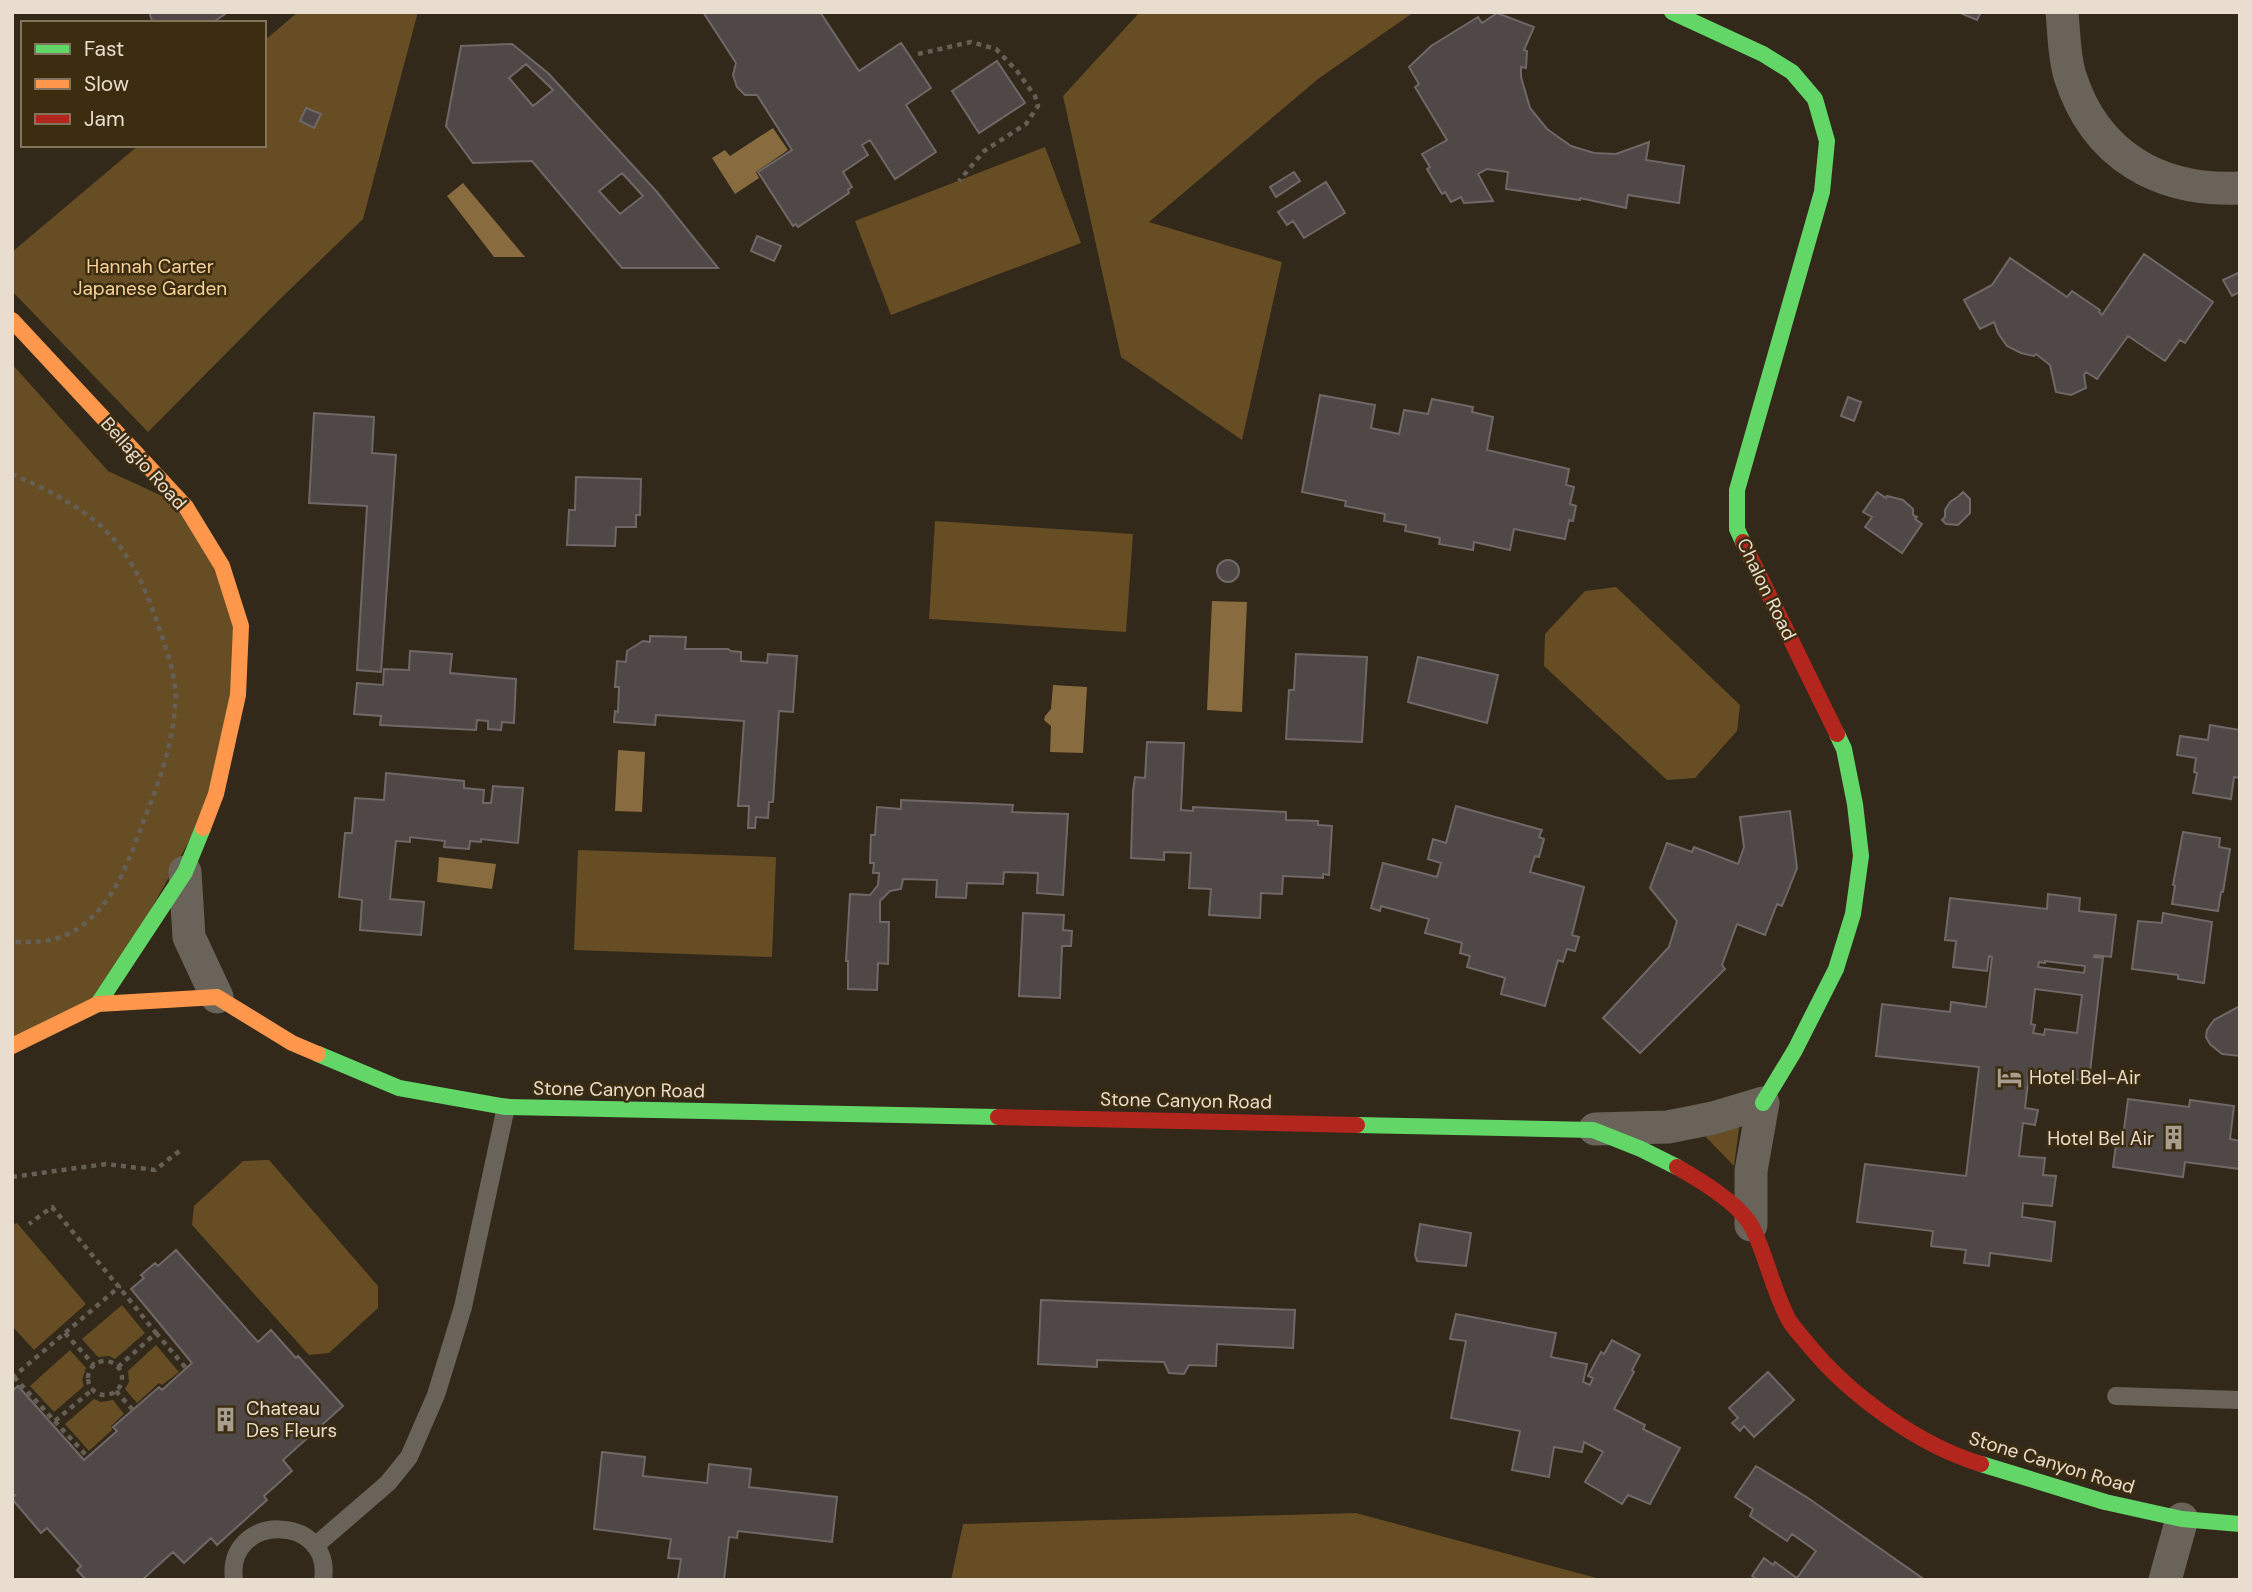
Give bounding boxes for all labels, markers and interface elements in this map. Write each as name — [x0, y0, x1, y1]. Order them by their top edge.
legend — [21, 21, 266, 147]
text: Fast — [84, 35, 124, 63]
text: Slow — [84, 70, 129, 98]
text: Jam — [84, 105, 125, 133]
park label: Hannah Carter Japanese Garden — [73, 254, 227, 301]
street label: Bellagio Road — [95, 412, 192, 515]
street label: Chalon Road — [1731, 534, 1802, 644]
hotel icon: Hotel Bel-Air — [1995, 1063, 2023, 1091]
place label: Hotel Bel-Air — [2029, 1065, 2141, 1090]
street label: Stone Canyon Road — [533, 1076, 705, 1103]
street label: Stone Canyon Road — [1100, 1087, 1272, 1114]
building icon: Hotel Bel Air — [2160, 1124, 2188, 1152]
place label: Hotel Bel Air — [2047, 1126, 2154, 1151]
place label: Chateau Des Fleurs — [246, 1396, 337, 1443]
building icon: Chateau Des Fleurs — [212, 1405, 240, 1433]
street label: Stone Canyon Road — [1966, 1425, 2138, 1500]

